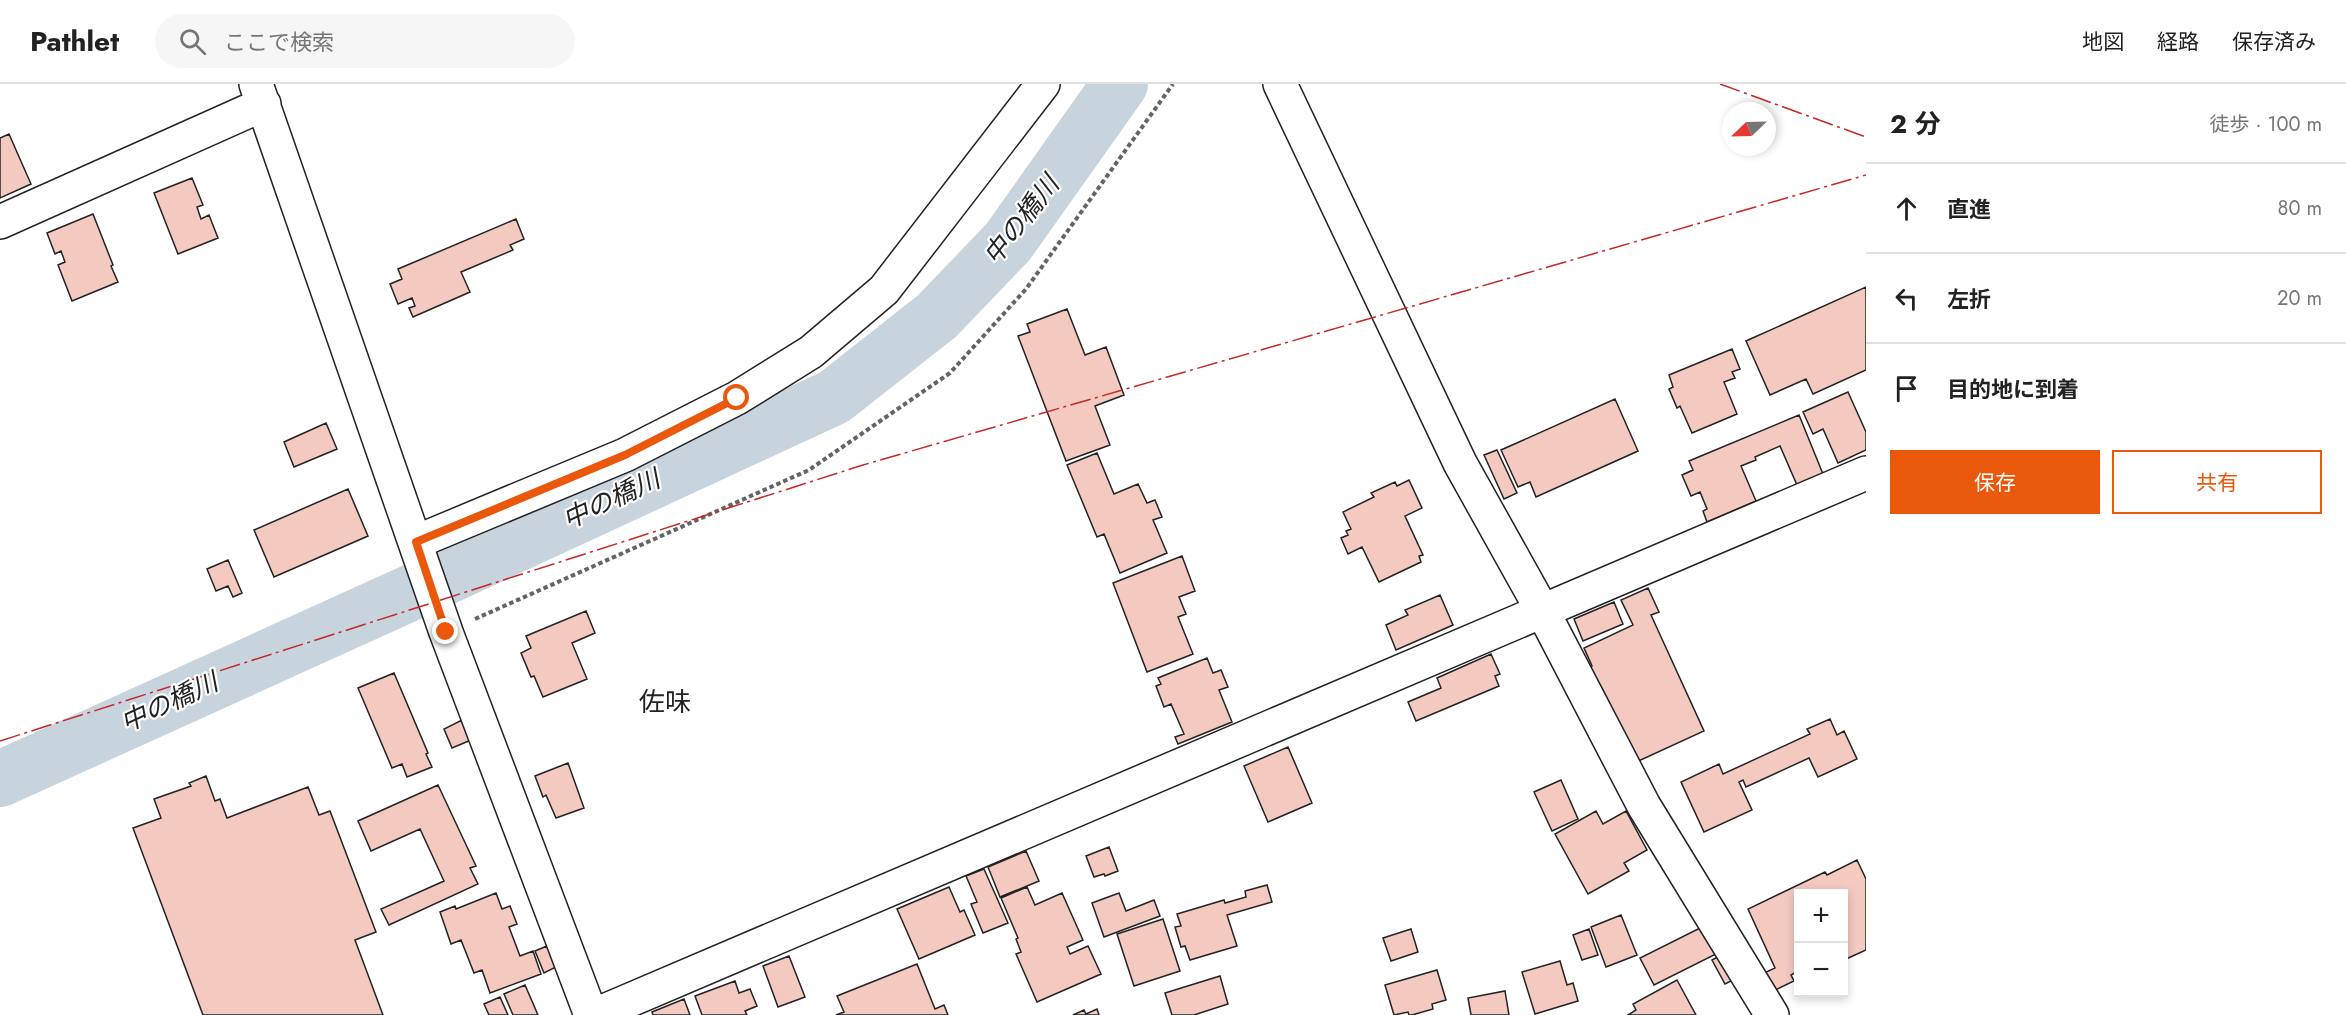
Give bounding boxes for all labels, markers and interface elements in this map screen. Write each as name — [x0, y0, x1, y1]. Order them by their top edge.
search box — [155, 14, 575, 68]
text: Pathlet — [30, 21, 119, 62]
icon: search — [176, 25, 209, 58]
text: ここで検索 — [224, 26, 334, 58]
text: 地図 — [2082, 27, 2124, 57]
text: 経路 — [2157, 27, 2199, 57]
text: 保存済み — [2232, 27, 2316, 57]
north arrow — [1722, 102, 1776, 156]
text: 2 分 — [1890, 105, 1941, 143]
text: 徒歩 · 100 m — [2209, 110, 2322, 139]
water label: 中の橋川 — [974, 165, 1070, 273]
icon: ahead — [1890, 192, 1923, 225]
text: 直進 — [1947, 193, 1991, 225]
text: 80 m — [2277, 194, 2322, 223]
icon: left — [1890, 282, 1923, 315]
text: 左折 — [1947, 283, 1991, 315]
text: 20 m — [2277, 284, 2322, 313]
icon: arrive — [1890, 372, 1923, 405]
text: 目的地に到着 — [1947, 373, 2079, 405]
route start — [723, 384, 749, 410]
button: 保存 — [1890, 450, 2100, 514]
button: 共有 — [2112, 450, 2322, 514]
water label: 中の橋川 — [556, 459, 669, 538]
route end — [432, 618, 458, 644]
water label: 中の橋川 — [114, 662, 227, 741]
district label: 佐味 — [639, 683, 691, 721]
map controls — [1794, 889, 1848, 997]
button: + — [1794, 889, 1848, 943]
button: − — [1794, 943, 1848, 997]

